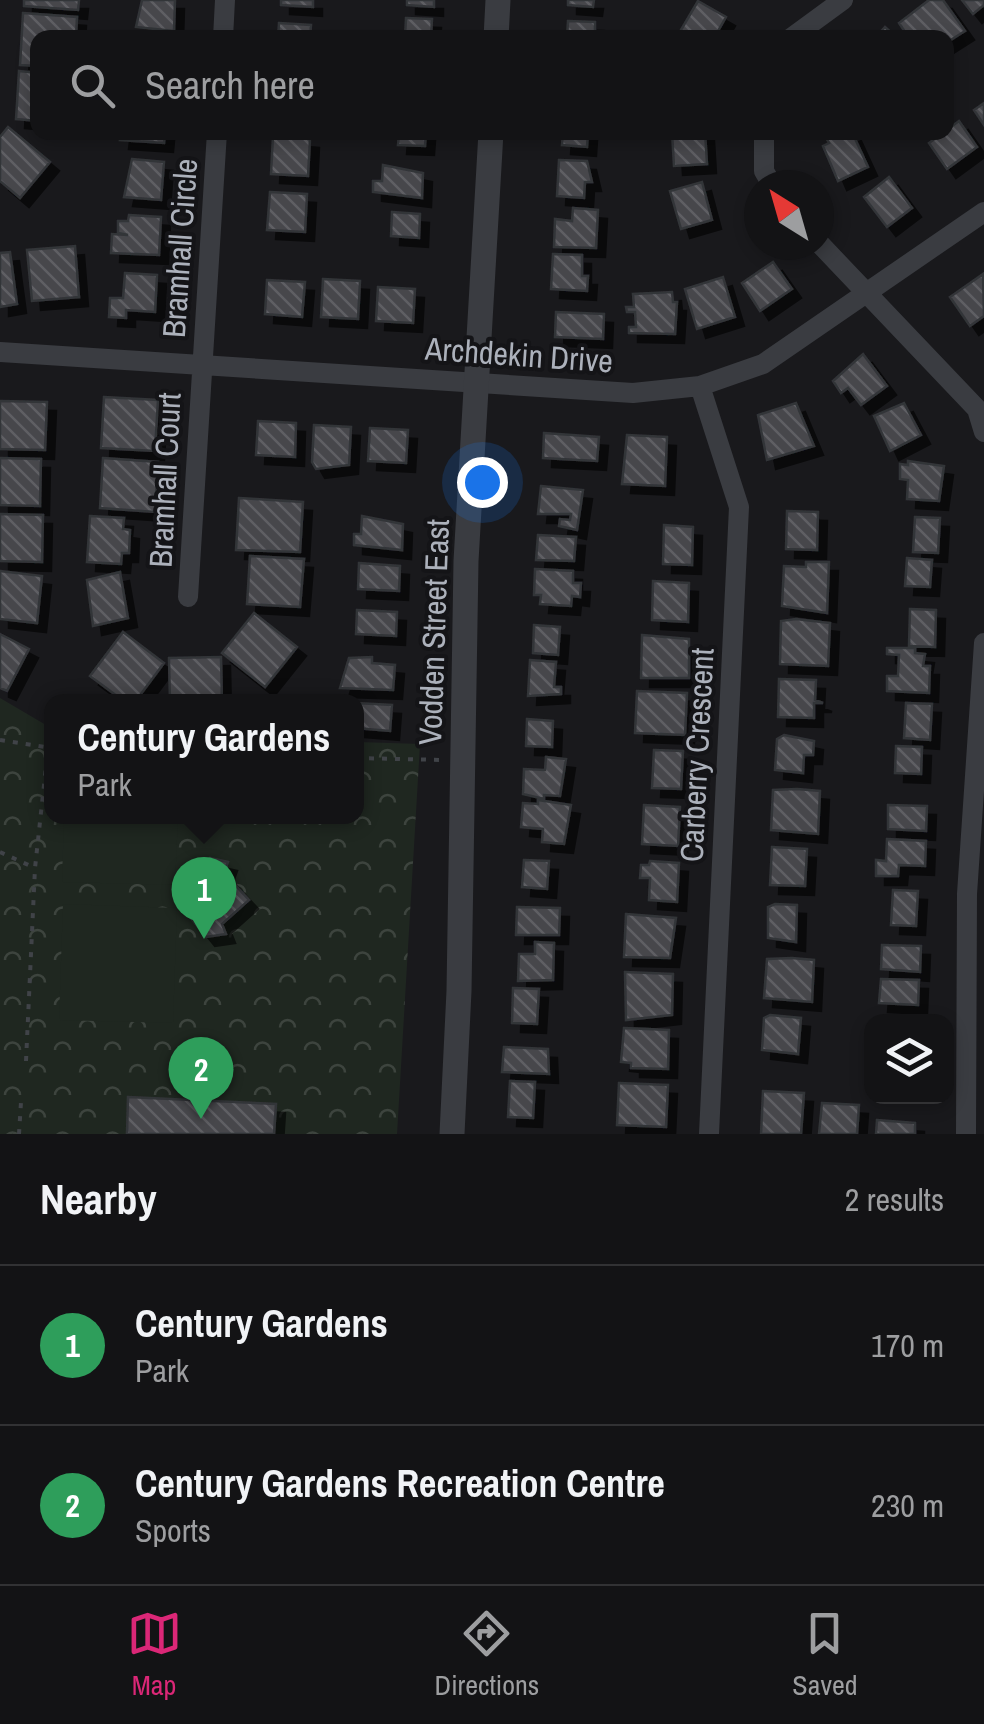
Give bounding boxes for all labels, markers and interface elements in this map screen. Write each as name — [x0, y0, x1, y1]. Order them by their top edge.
search box — [30, 30, 954, 140]
icon: search — [65, 58, 120, 113]
text: Search here — [145, 60, 315, 111]
street label: Bramhall Circle — [152, 157, 207, 339]
north arrow — [744, 170, 834, 260]
street label: Archdekin Drive — [423, 326, 614, 383]
street label: Bramhall Court — [138, 391, 191, 568]
your location — [457, 457, 508, 508]
street label: Vodden Street East — [408, 518, 459, 746]
street label: Carberry Crescent — [669, 647, 724, 863]
popup — [44, 694, 364, 824]
text: Century Gardens — [78, 712, 330, 763]
text: Park — [78, 763, 132, 806]
pin: 1 — [172, 856, 236, 939]
map controls — [864, 1014, 954, 1104]
button: layers — [864, 1014, 954, 1104]
pin: 2 — [168, 1036, 234, 1119]
text: Nearby — [40, 1171, 157, 1227]
text: 2 results — [845, 1178, 944, 1221]
text: Century Gardens — [135, 1298, 388, 1349]
text: 1 — [65, 1324, 80, 1367]
text: 170 m — [871, 1324, 944, 1367]
text: Park — [135, 1349, 189, 1392]
text: Century Gardens Recreation Centre — [135, 1458, 665, 1509]
text: 2 — [65, 1484, 80, 1527]
text: 230 m — [871, 1484, 944, 1527]
text: Sports — [135, 1509, 211, 1552]
tab: Map — [127, 1606, 182, 1704]
tab: Directions — [435, 1606, 539, 1704]
tab: Saved — [792, 1606, 857, 1704]

